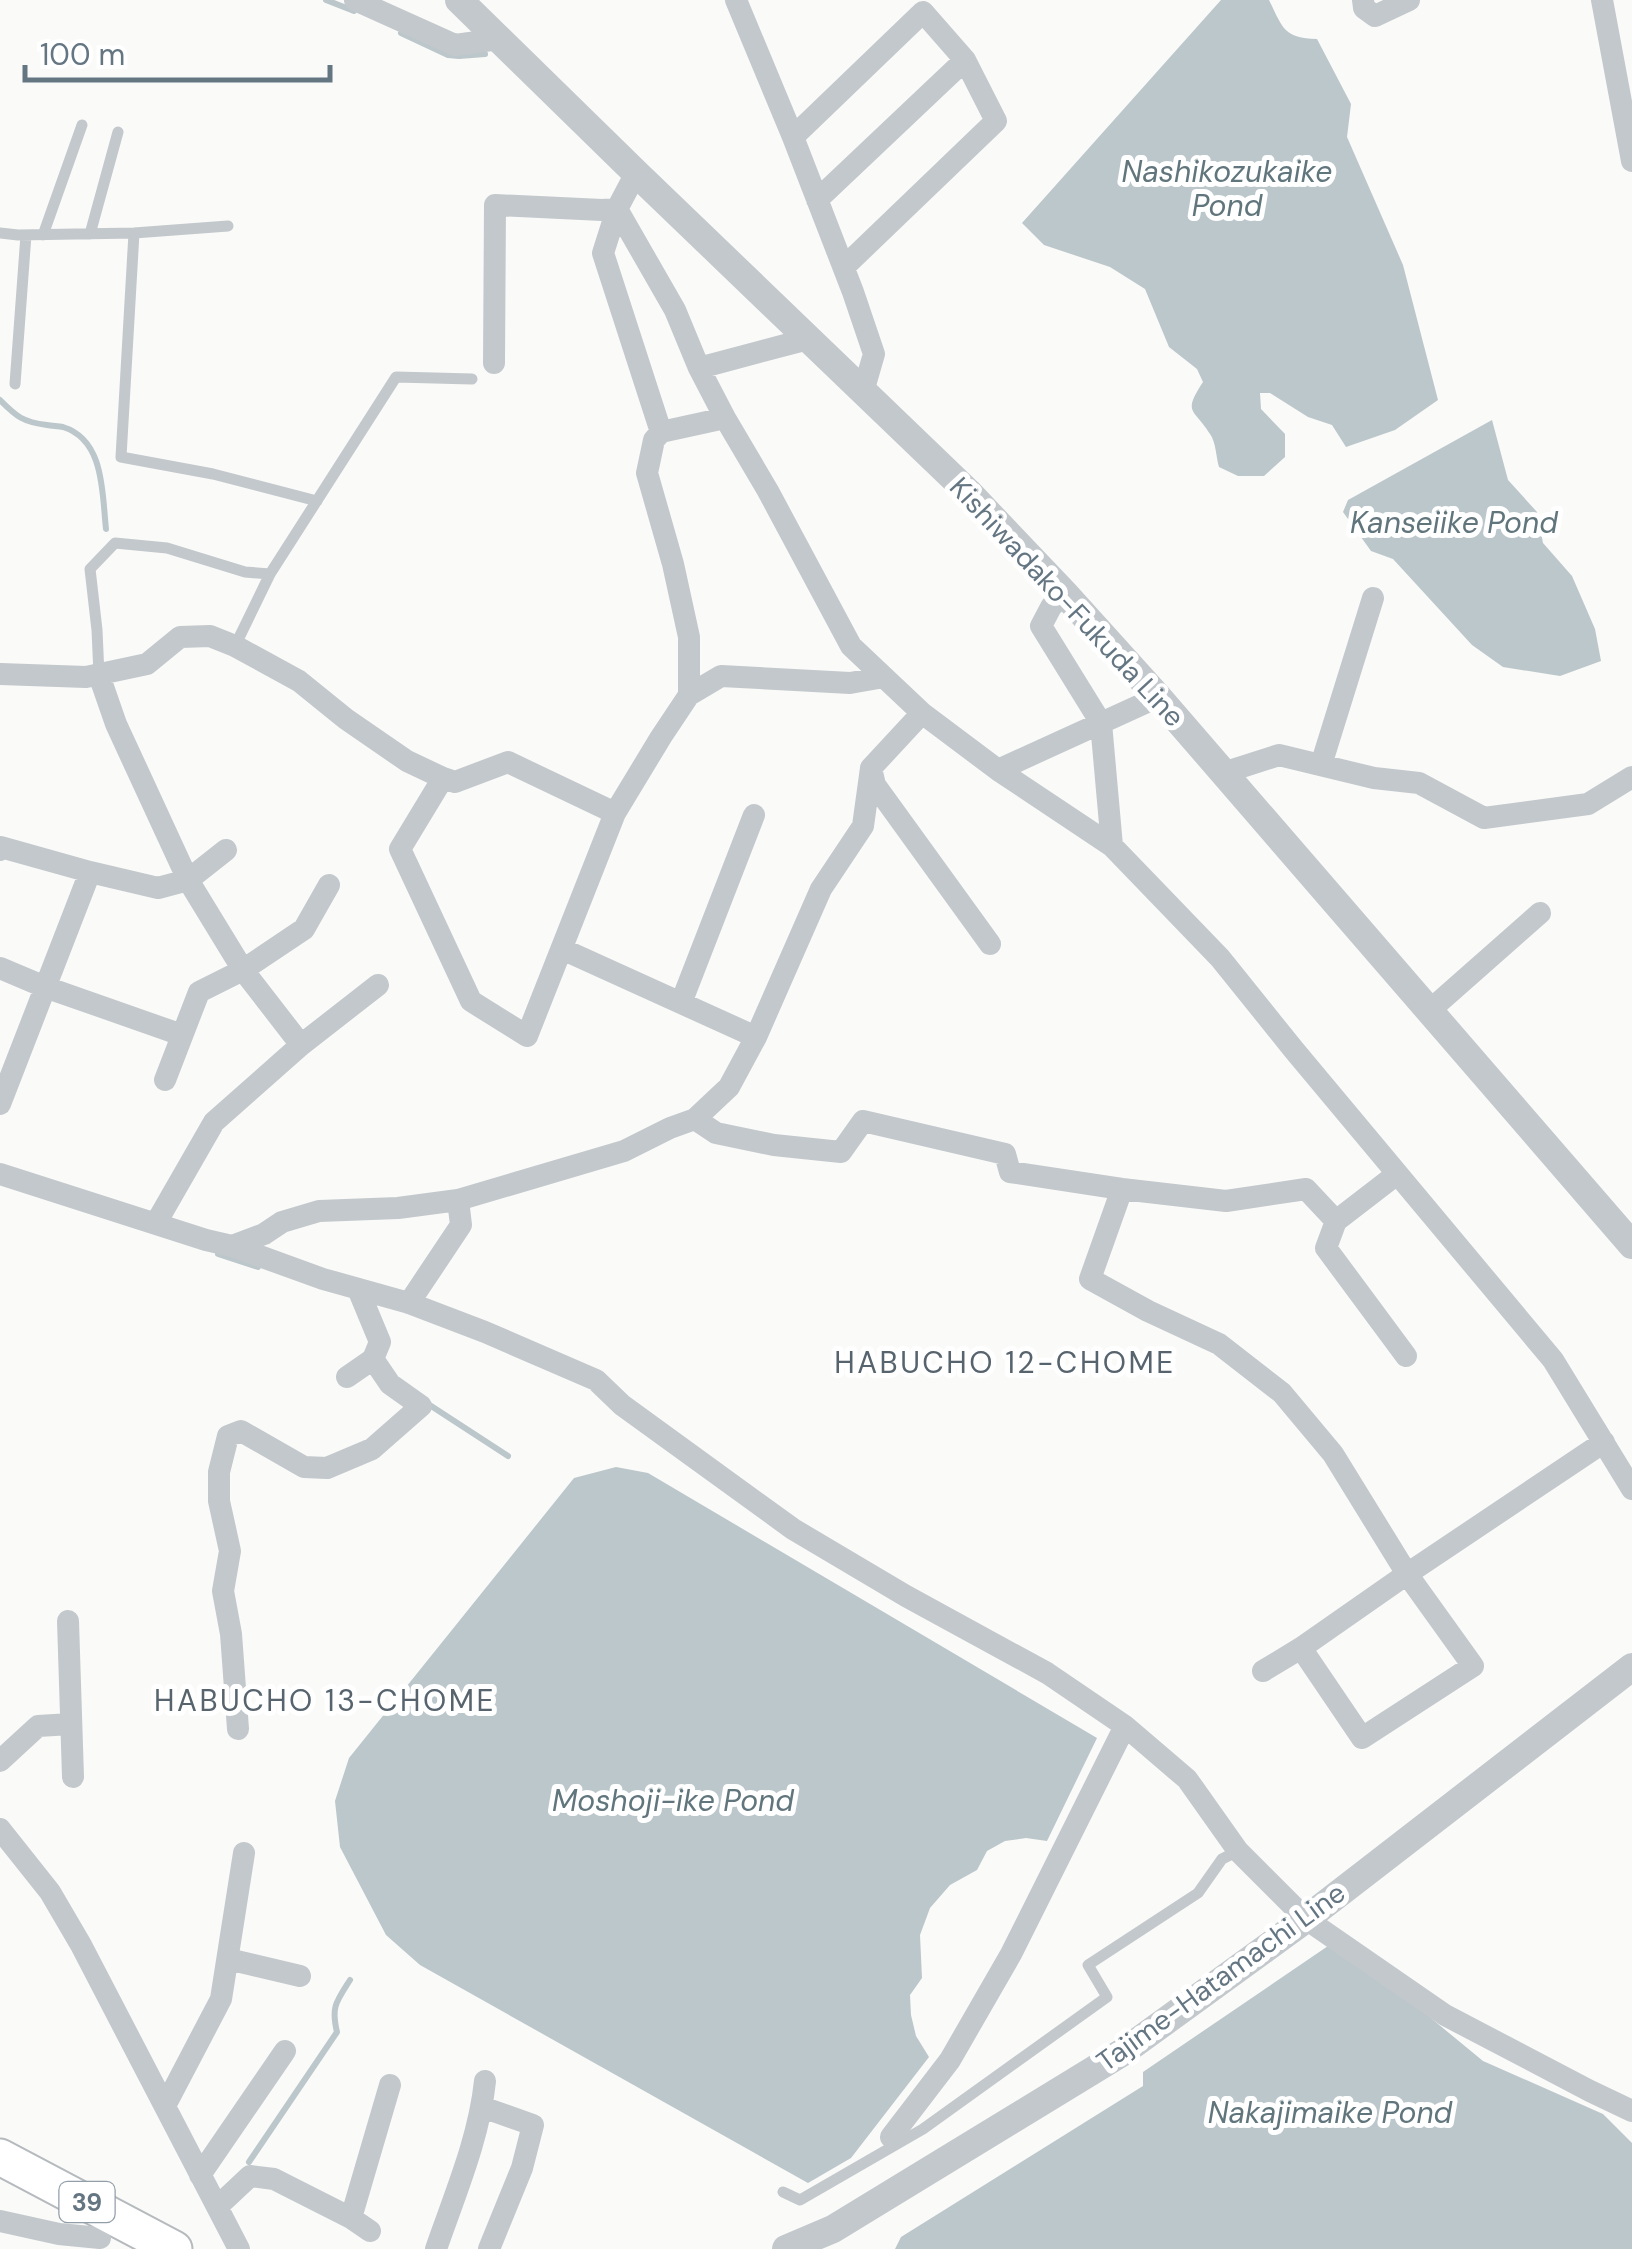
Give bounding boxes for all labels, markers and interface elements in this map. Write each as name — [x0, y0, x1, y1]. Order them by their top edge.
scale bar — [25, 20, 330, 82]
text: 100 m — [40, 35, 125, 74]
water label: Nashikozukaike Pond — [1122, 152, 1332, 225]
street label: Kishiwadako-Fukuda Line — [941, 469, 1193, 735]
water label: Kanseiike Pond — [1350, 503, 1559, 542]
district label: HABUCHO 12-CHOME — [834, 1343, 1176, 1382]
district label: HABUCHO 13-CHOME — [154, 1681, 496, 1720]
water label: Moshoji-ike Pond — [552, 1781, 795, 1820]
street label: Tajime-Hatamachi Line — [1089, 1874, 1353, 2080]
water label: Nakajimaike Pond — [1208, 2093, 1454, 2132]
road number: 39 — [59, 2182, 114, 2222]

